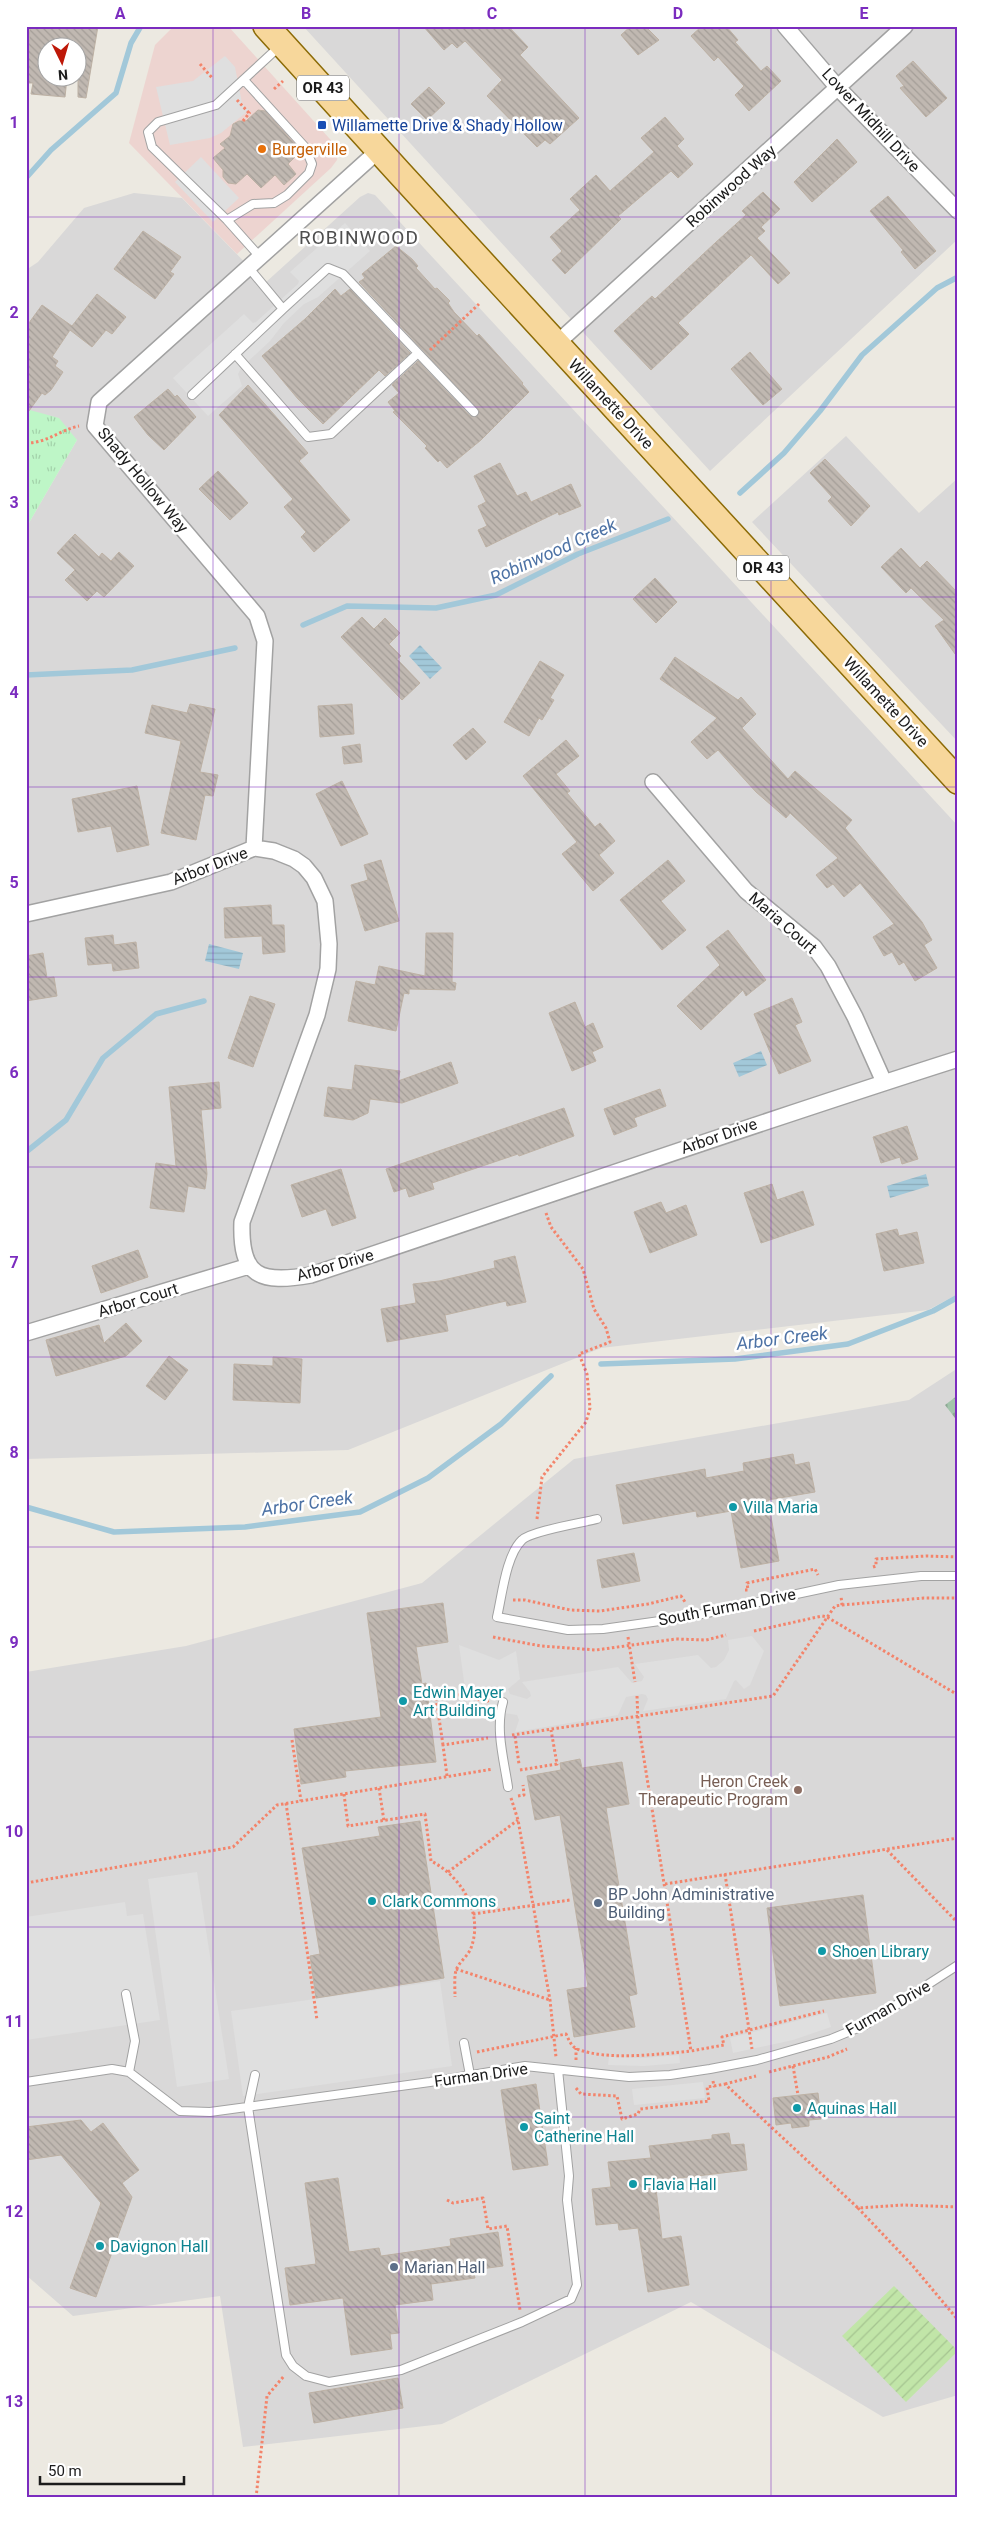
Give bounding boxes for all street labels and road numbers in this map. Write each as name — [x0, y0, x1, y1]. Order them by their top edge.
street label: Lower Midhill Drive — [818, 64, 924, 176]
road number: OR 43 — [297, 76, 349, 100]
street label: Robinwood Way — [682, 140, 780, 231]
street label: Willamette Drive — [565, 355, 657, 453]
street label: Shady Hollow Way — [94, 424, 193, 537]
road number: OR 43 — [737, 556, 789, 580]
street label: Willamette Drive — [840, 653, 932, 751]
street label: Arbor Drive — [170, 843, 250, 889]
street label: Maria Court — [745, 888, 821, 958]
street label: Arbor Drive — [678, 1114, 760, 1158]
street label: Arbor Drive — [294, 1245, 376, 1285]
street label: Arbor Court — [96, 1279, 180, 1321]
street label: South Furman Drive — [657, 1584, 797, 1630]
street label: Furman Drive — [842, 1976, 934, 2040]
street label: Furman Drive — [433, 2059, 529, 2091]

